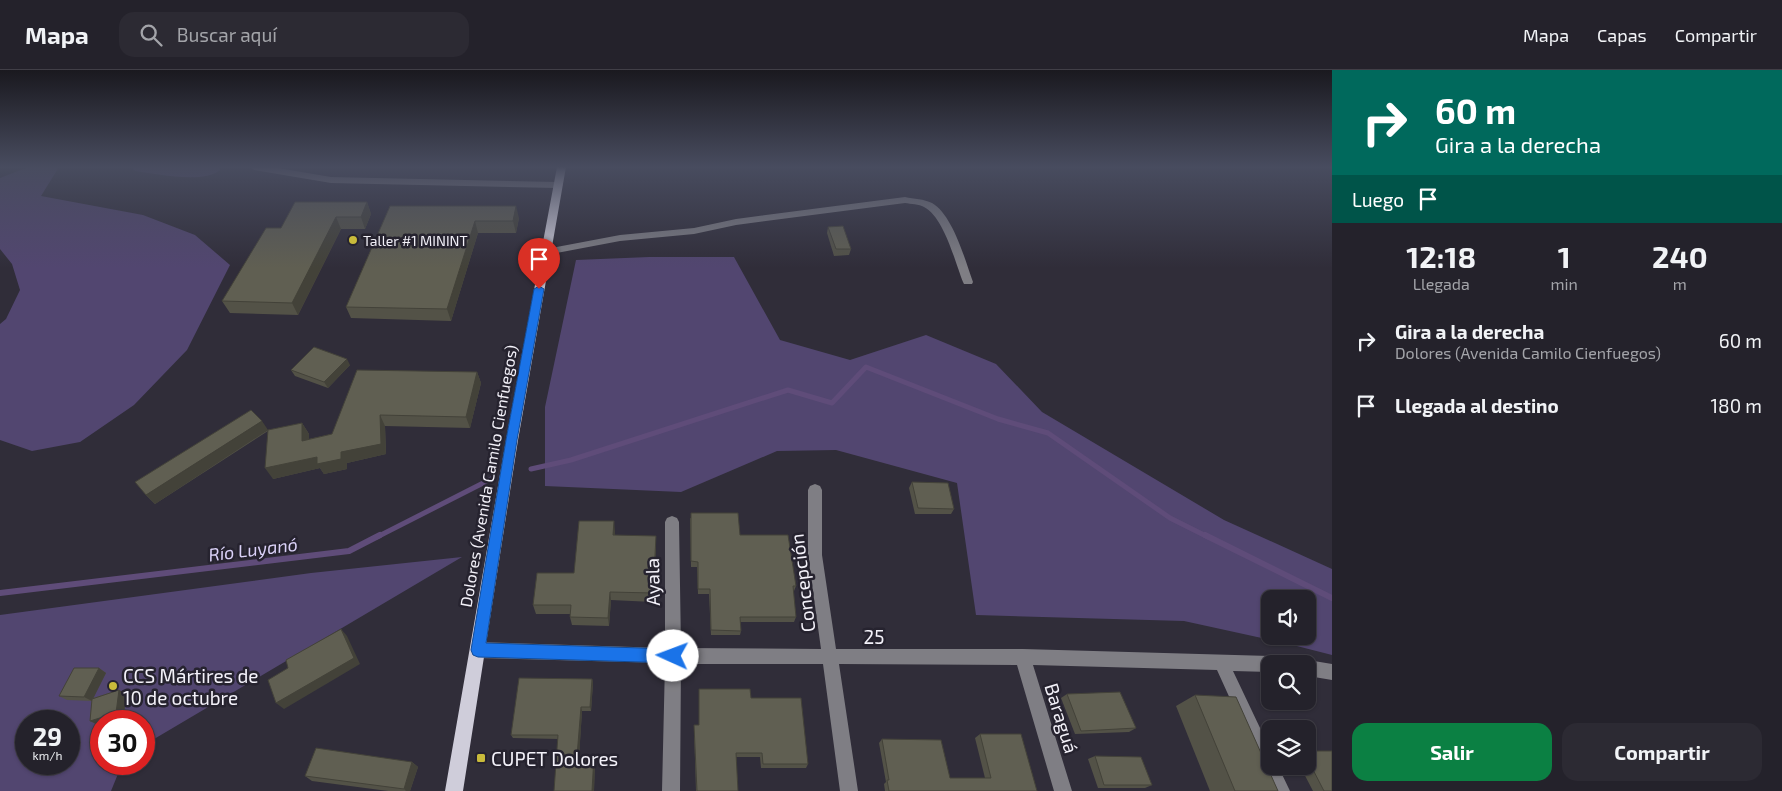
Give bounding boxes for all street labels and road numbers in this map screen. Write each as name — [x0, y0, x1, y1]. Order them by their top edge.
street label: Dolores (Avenida Camilo Cienfuegos) — [456, 343, 520, 609]
street label: Concepción — [785, 533, 819, 633]
street label: Ayala — [640, 558, 664, 606]
street label: 25 — [864, 625, 884, 648]
street label: Baraguá — [1040, 680, 1084, 756]

